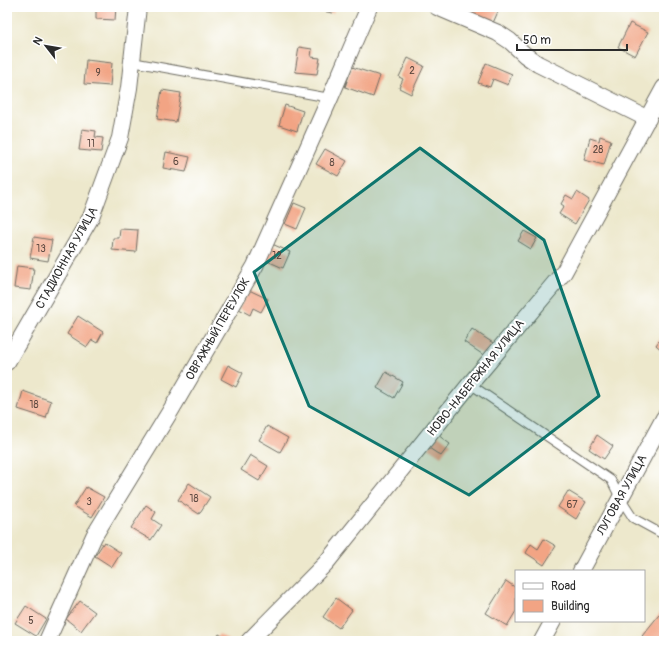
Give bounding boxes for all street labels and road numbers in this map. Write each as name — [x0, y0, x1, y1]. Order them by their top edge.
street label: СТАДИОННАЯ УЛИЦА — [33, 204, 101, 312]
street label: ОВРАЖНЫЙ ПЕРЕУЛОК — [183, 275, 254, 383]
street label: НОВО-НАБЕРЕЖНАЯ УЛИЦА — [424, 316, 528, 439]
street label: ЛУГОВАЯ УЛИЦА — [593, 452, 650, 539]

